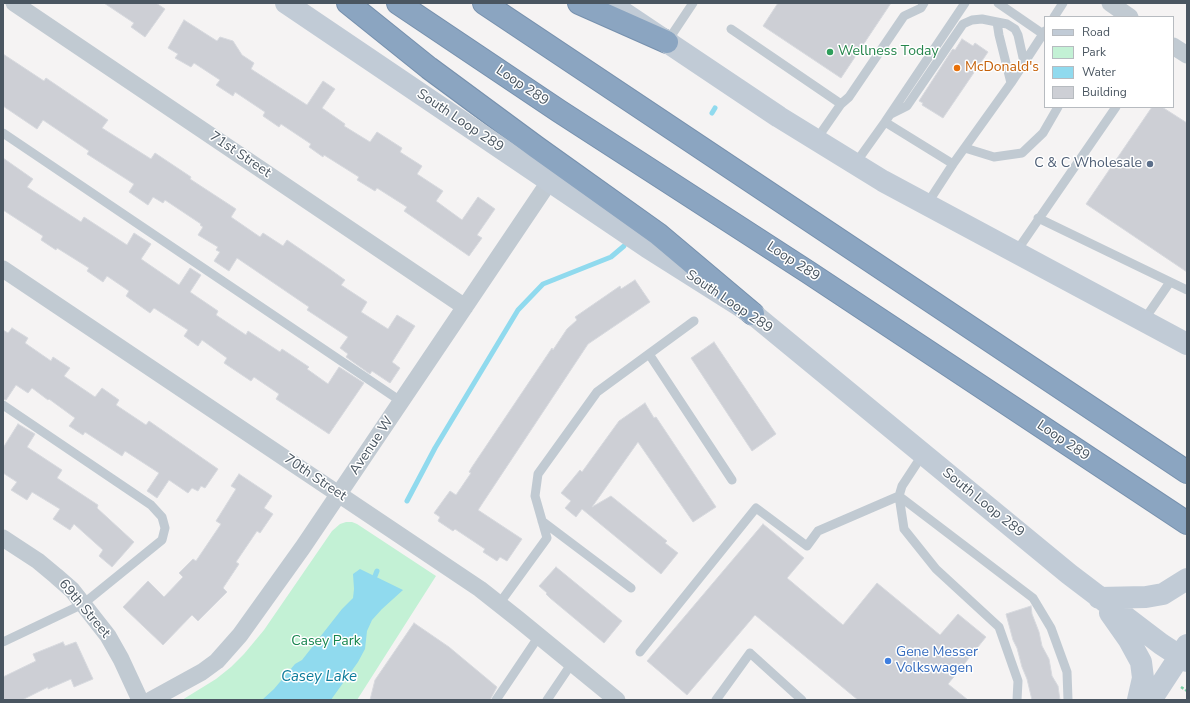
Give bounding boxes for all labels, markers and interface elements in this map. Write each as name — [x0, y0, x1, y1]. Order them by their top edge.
legend — [1044, 16, 1174, 108]
text: Road — [1082, 24, 1110, 40]
place label: Wellness Today — [838, 44, 939, 60]
text: Park — [1082, 44, 1106, 60]
marker: Wellness Today — [825, 47, 835, 57]
place label: McDonald's — [965, 60, 1039, 76]
street label: Loop 289 — [492, 62, 552, 110]
marker: McDonald's — [952, 63, 962, 73]
text: Water — [1082, 64, 1116, 80]
text: Building — [1082, 84, 1127, 100]
street label: South Loop 289 — [414, 86, 506, 156]
street label: 71st Street — [206, 128, 274, 182]
place label: C & C Wholesale — [1034, 156, 1142, 172]
marker: C & C Wholesale — [1145, 159, 1155, 169]
street label: Loop 289 — [763, 239, 823, 285]
street label: South Loop 289 — [683, 267, 775, 337]
street label: Avenue W — [346, 414, 398, 478]
street label: Loop 289 — [1033, 417, 1093, 465]
street label: 70th Street — [281, 451, 349, 505]
street label: South Loop 289 — [939, 465, 1027, 541]
street label: 69th Street — [55, 576, 113, 642]
park label: Casey Park — [291, 634, 361, 650]
place label: Gene Messer Volkswagen — [896, 645, 978, 678]
marker: Gene Messer Volkswagen — [883, 656, 893, 666]
water label: Casey Lake — [281, 668, 357, 686]

